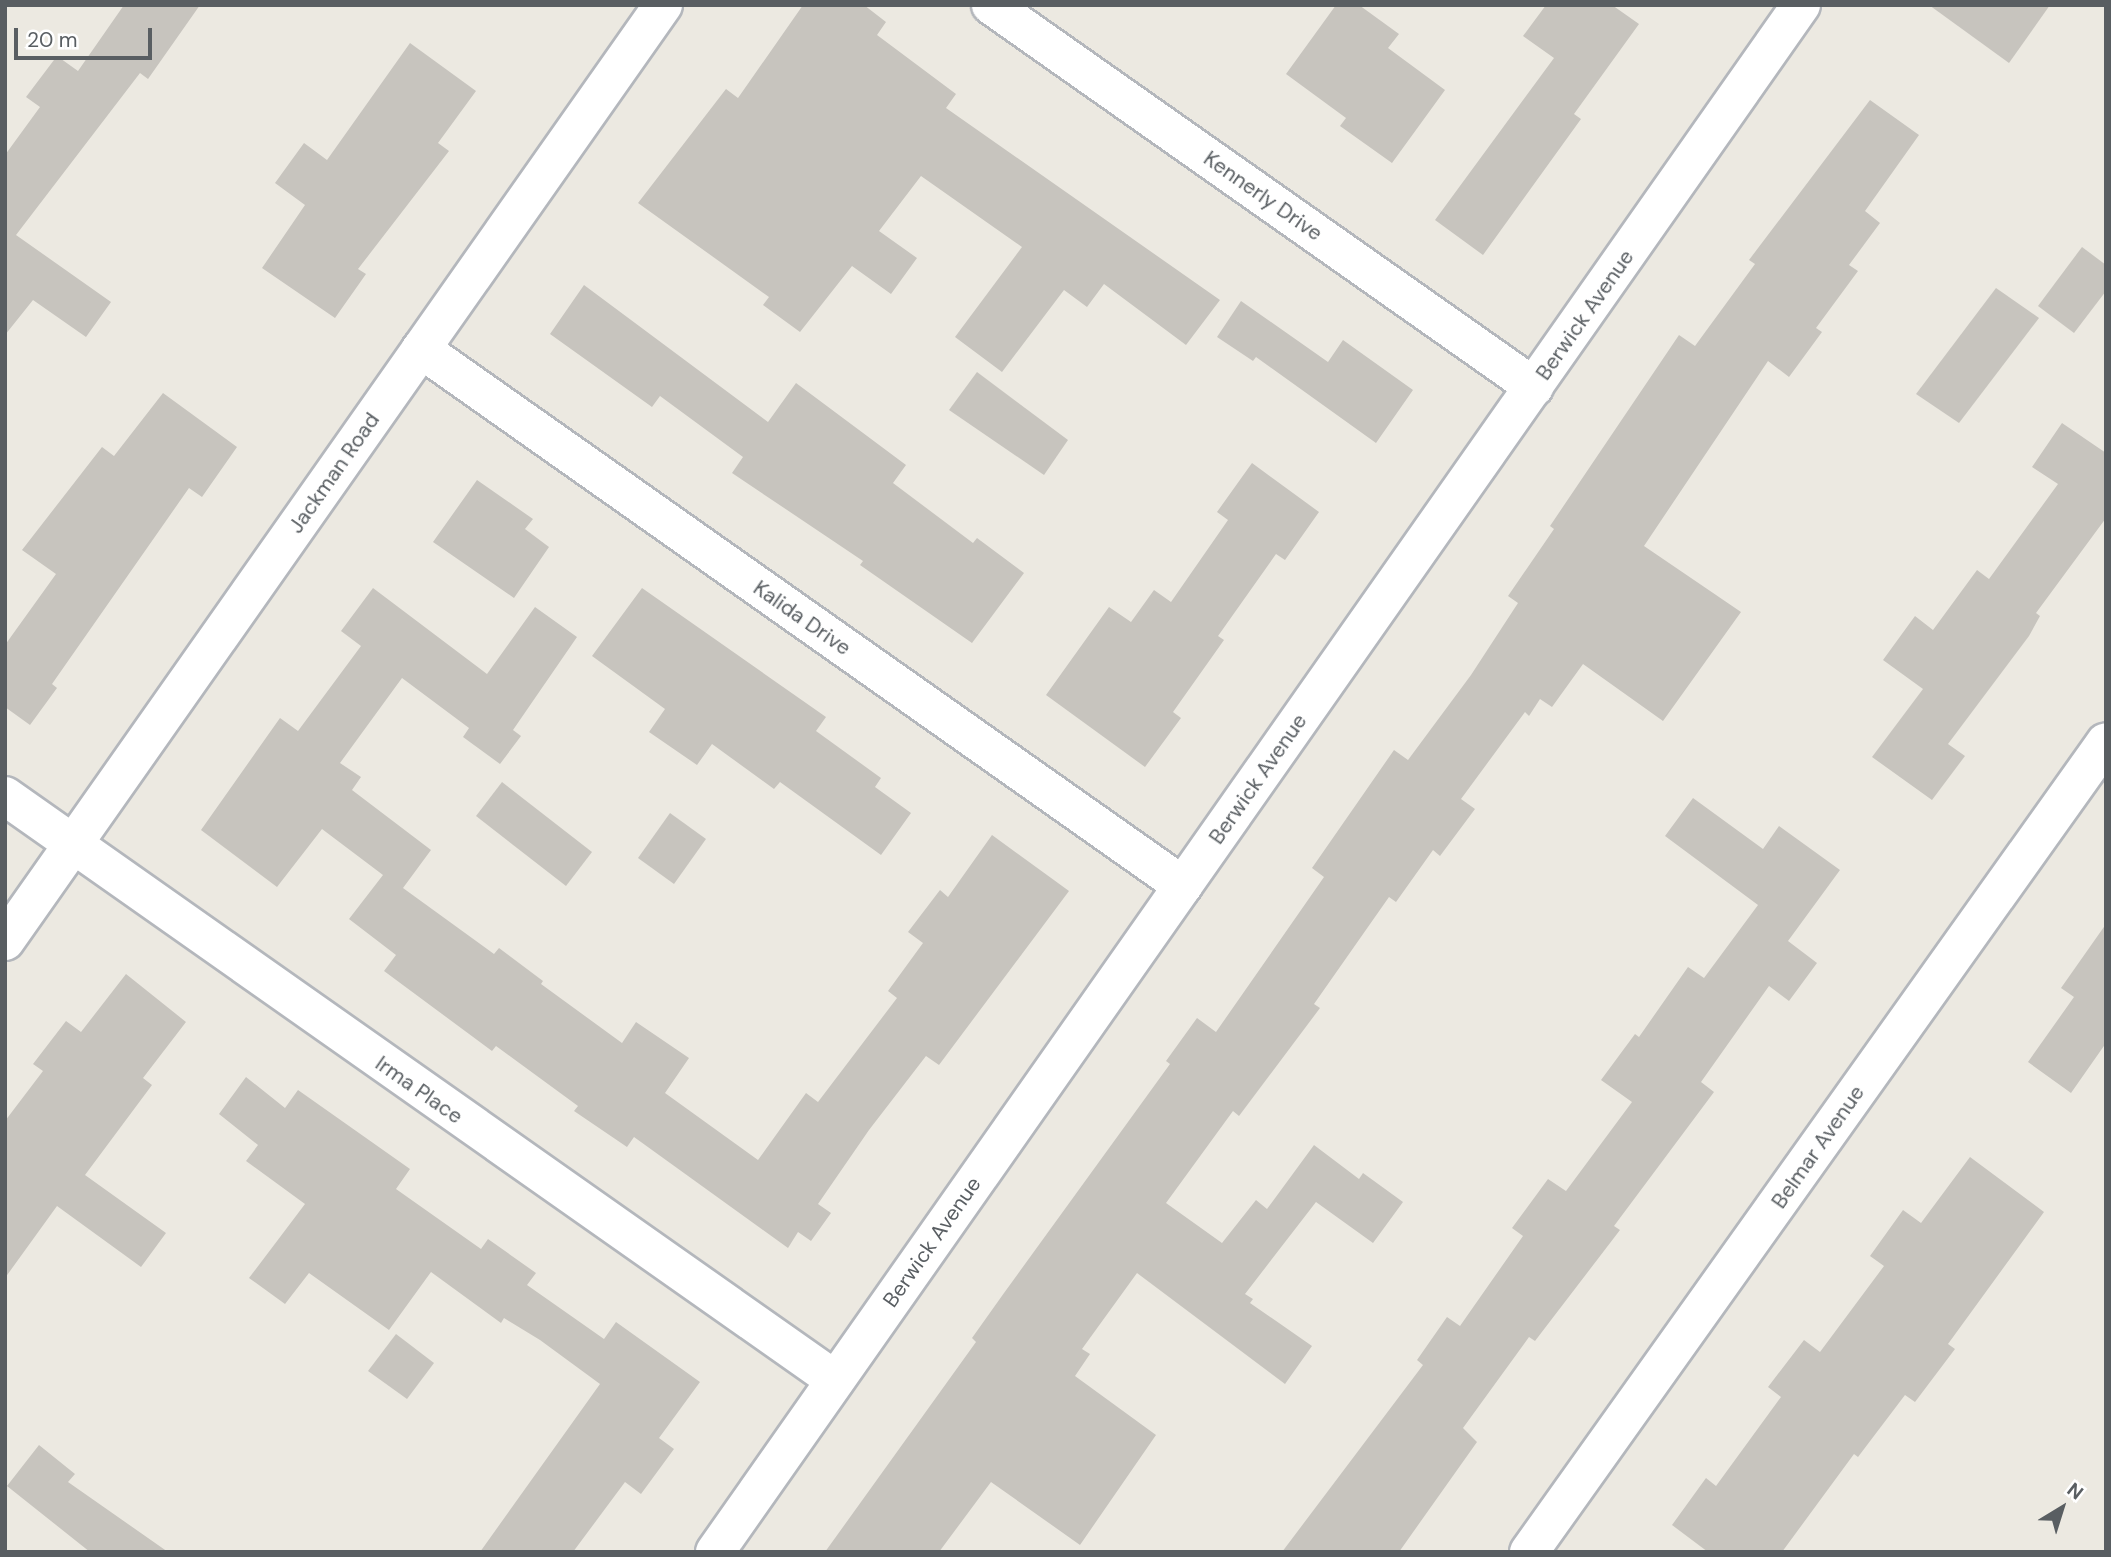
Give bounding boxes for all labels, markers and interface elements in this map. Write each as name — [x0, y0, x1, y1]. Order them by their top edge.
scale bar — [18, 14, 156, 58]
text: 20 m — [27, 26, 78, 54]
street label: Kennerly Drive — [1199, 146, 1327, 246]
street label: Berwick Avenue — [1531, 245, 1639, 385]
street label: Jackman Road — [283, 408, 385, 538]
street label: Kalida Drive — [749, 575, 855, 661]
street label: Berwick Avenue — [1204, 709, 1312, 849]
street label: Irma Place — [371, 1051, 467, 1129]
street label: Belmar Avenue — [1766, 1081, 1870, 1213]
street label: Berwick Avenue — [878, 1172, 986, 1312]
north arrow — [2027, 1473, 2097, 1543]
text: N — [2062, 1477, 2088, 1505]

